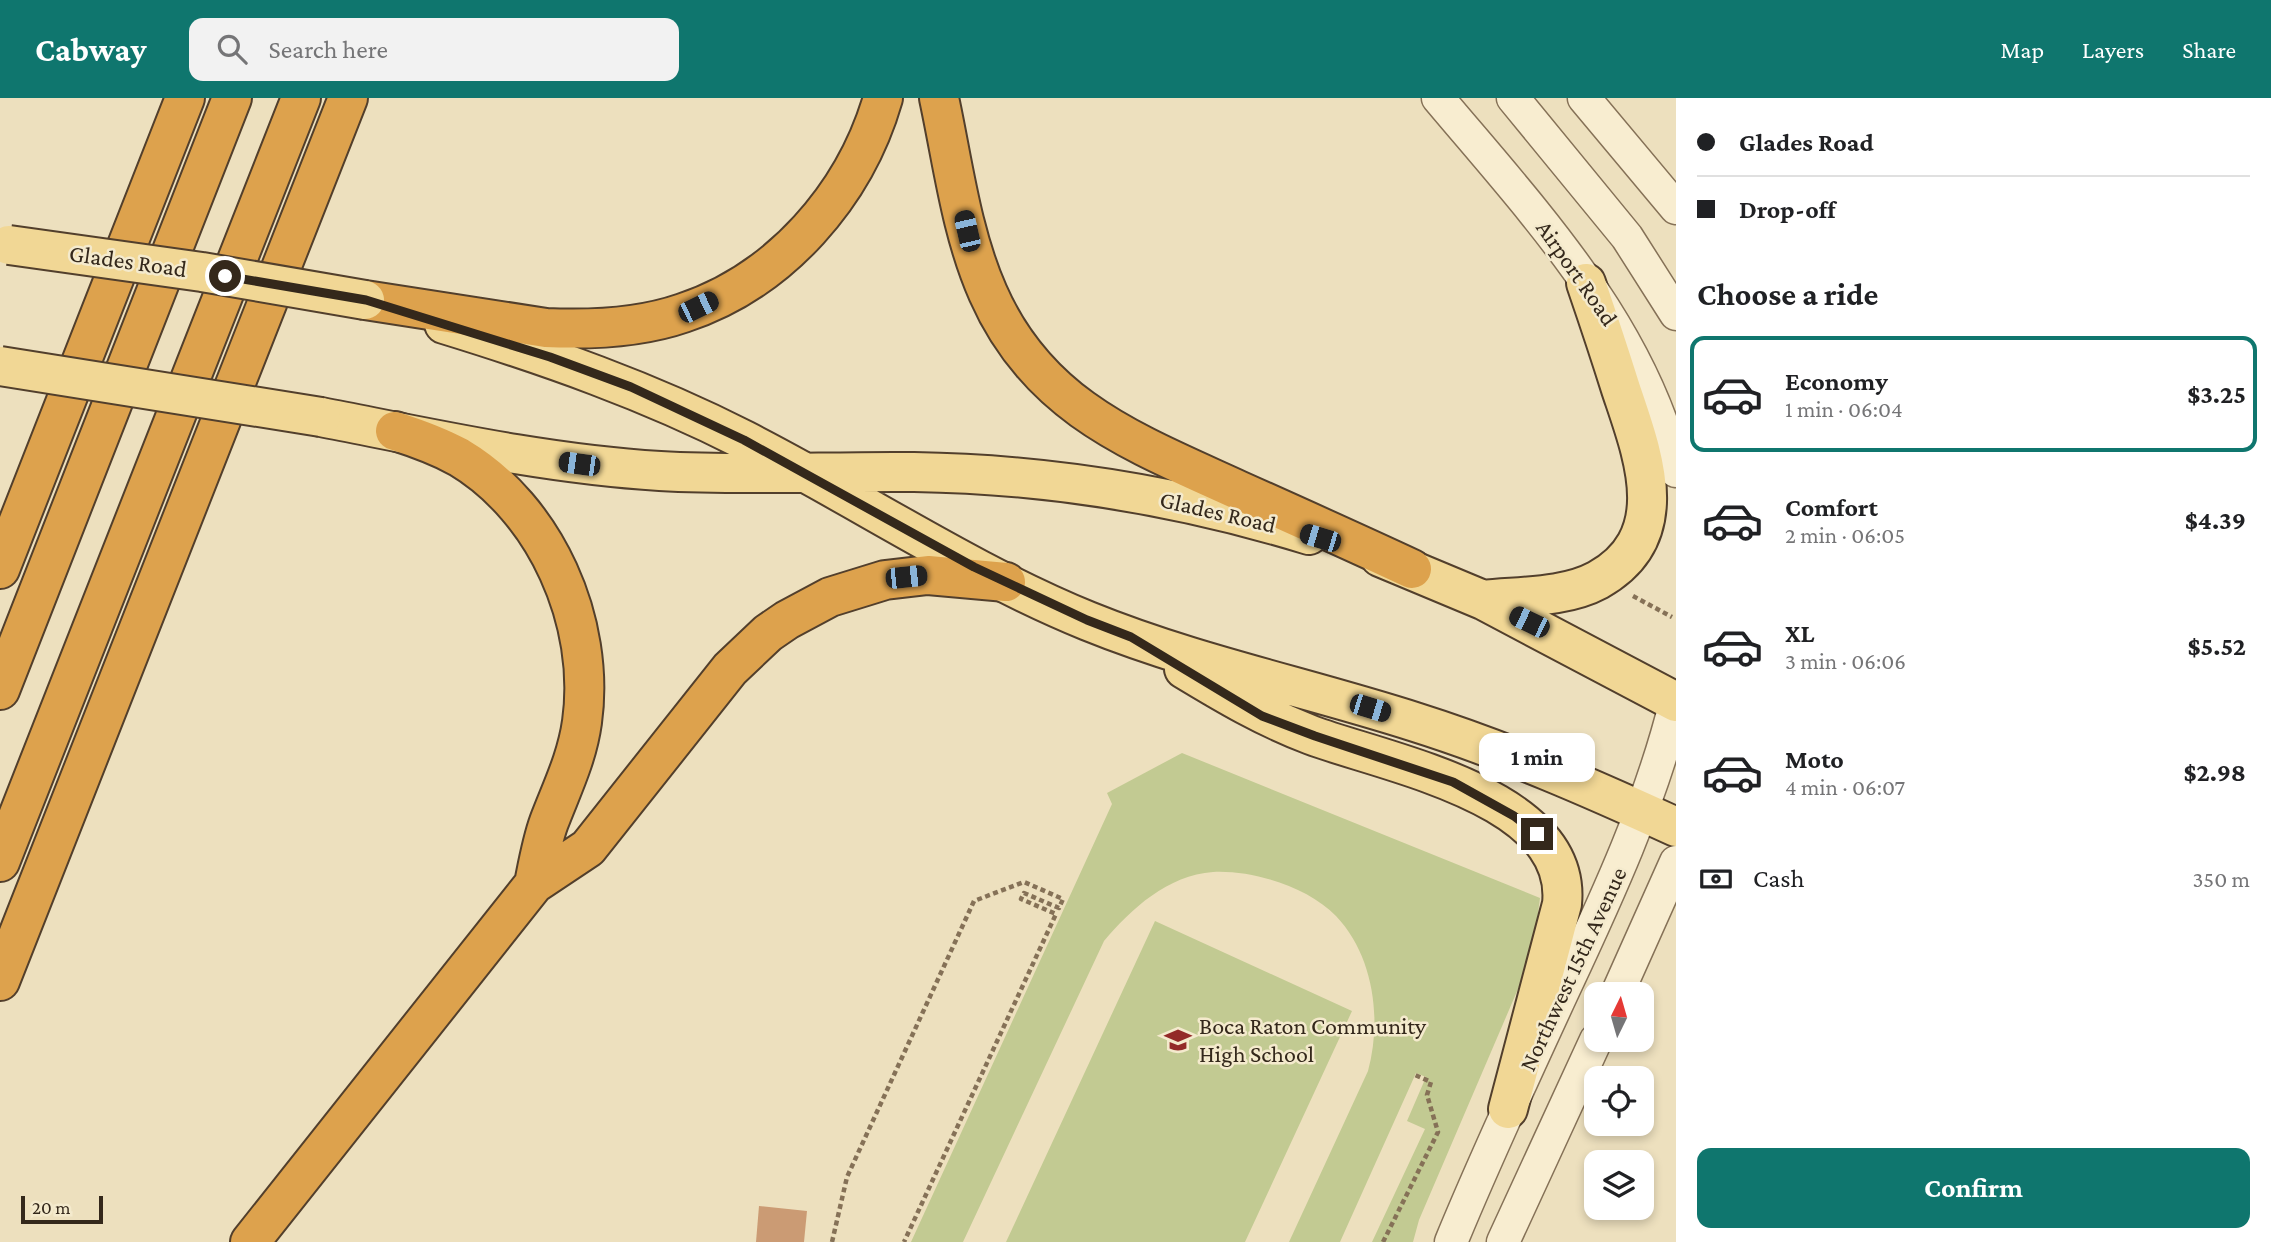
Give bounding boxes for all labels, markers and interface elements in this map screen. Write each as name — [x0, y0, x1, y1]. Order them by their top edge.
search box — [189, 18, 679, 81]
icon: search — [213, 30, 251, 68]
text: Cabway — [35, 31, 147, 68]
text: Search here — [269, 35, 388, 64]
text: Map — [2000, 36, 2044, 63]
text: Layers — [2082, 36, 2144, 63]
text: Share — [2182, 36, 2236, 63]
text: Glades Road — [1739, 128, 1874, 157]
text: Drop-off — [1739, 195, 1836, 224]
car — [953, 208, 982, 254]
street label: Airport Road — [1531, 215, 1624, 331]
street label: Glades Road — [68, 239, 189, 282]
route start — [209, 260, 241, 292]
text: Choose a ride — [1697, 276, 1878, 312]
car — [675, 288, 722, 326]
icon: car — [1701, 363, 1764, 426]
text: Economy — [1785, 367, 1888, 396]
text: $3.25 — [2187, 380, 2246, 409]
text: 1 min · 06:04 — [1785, 396, 1903, 422]
car — [557, 451, 602, 477]
street label: Glades Road — [1157, 485, 1279, 538]
icon: car — [1701, 489, 1764, 552]
text: Comfort — [1785, 493, 1878, 522]
text: $4.39 — [2185, 506, 2246, 535]
car — [1297, 522, 1344, 554]
text: 2 min · 06:05 — [1785, 522, 1905, 548]
car — [885, 564, 928, 590]
car — [1506, 603, 1553, 641]
icon: car — [1701, 615, 1764, 678]
text: XL — [1785, 619, 1814, 648]
text: $5.52 — [2188, 632, 2246, 661]
text: 3 min · 06:06 — [1785, 648, 1906, 674]
car — [1347, 692, 1394, 724]
callout: 1 min — [1479, 732, 1595, 782]
icon: car — [1701, 741, 1764, 804]
text: 1 min — [1511, 744, 1563, 770]
text: Moto — [1785, 745, 1844, 774]
text: $2.98 — [2183, 758, 2246, 787]
text: 4 min · 06:07 — [1785, 774, 1905, 800]
route end — [1521, 818, 1553, 850]
icon: cash — [1697, 860, 1735, 898]
street label: Northwest 15th Avenue — [1513, 863, 1632, 1075]
text: Cash — [1753, 864, 1804, 893]
text: 350 m — [2192, 866, 2250, 892]
north arrow — [1584, 982, 1654, 1052]
map controls — [1584, 982, 1654, 1220]
place label: Boca Raton Community High School — [1199, 1012, 1427, 1067]
school or university icon: Boca Raton Community High School — [1163, 1025, 1193, 1055]
button: locate — [1584, 1066, 1654, 1136]
button: Confirm — [1697, 1148, 2250, 1228]
button: layers — [1584, 1150, 1654, 1220]
scale bar — [21, 1193, 103, 1225]
text: 20 m — [32, 1197, 71, 1218]

